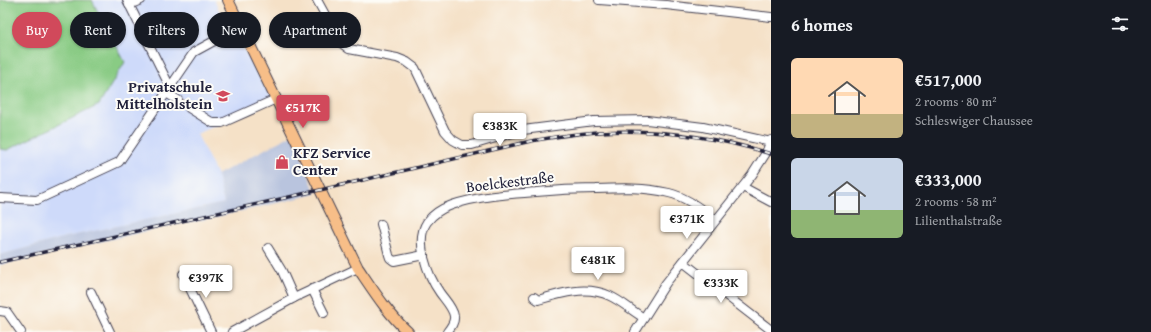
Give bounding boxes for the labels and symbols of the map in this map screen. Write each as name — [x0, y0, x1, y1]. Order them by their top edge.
place label: Privatschule Mittelholstein — [117, 76, 212, 114]
school or university icon: Privatschule Mittelholstein — [215, 88, 231, 104]
pin: €517K — [275, 95, 331, 129]
pin: €383K — [472, 113, 528, 147]
place label: KFZ Service Center — [293, 142, 371, 180]
shop icon: KFZ Service Center — [274, 154, 290, 170]
street label: Boelckestraße — [465, 166, 555, 197]
pin: €371K — [659, 206, 715, 240]
pin: €481K — [570, 247, 626, 281]
pin: €397K — [178, 265, 234, 299]
pin: €333K — [693, 270, 749, 304]

